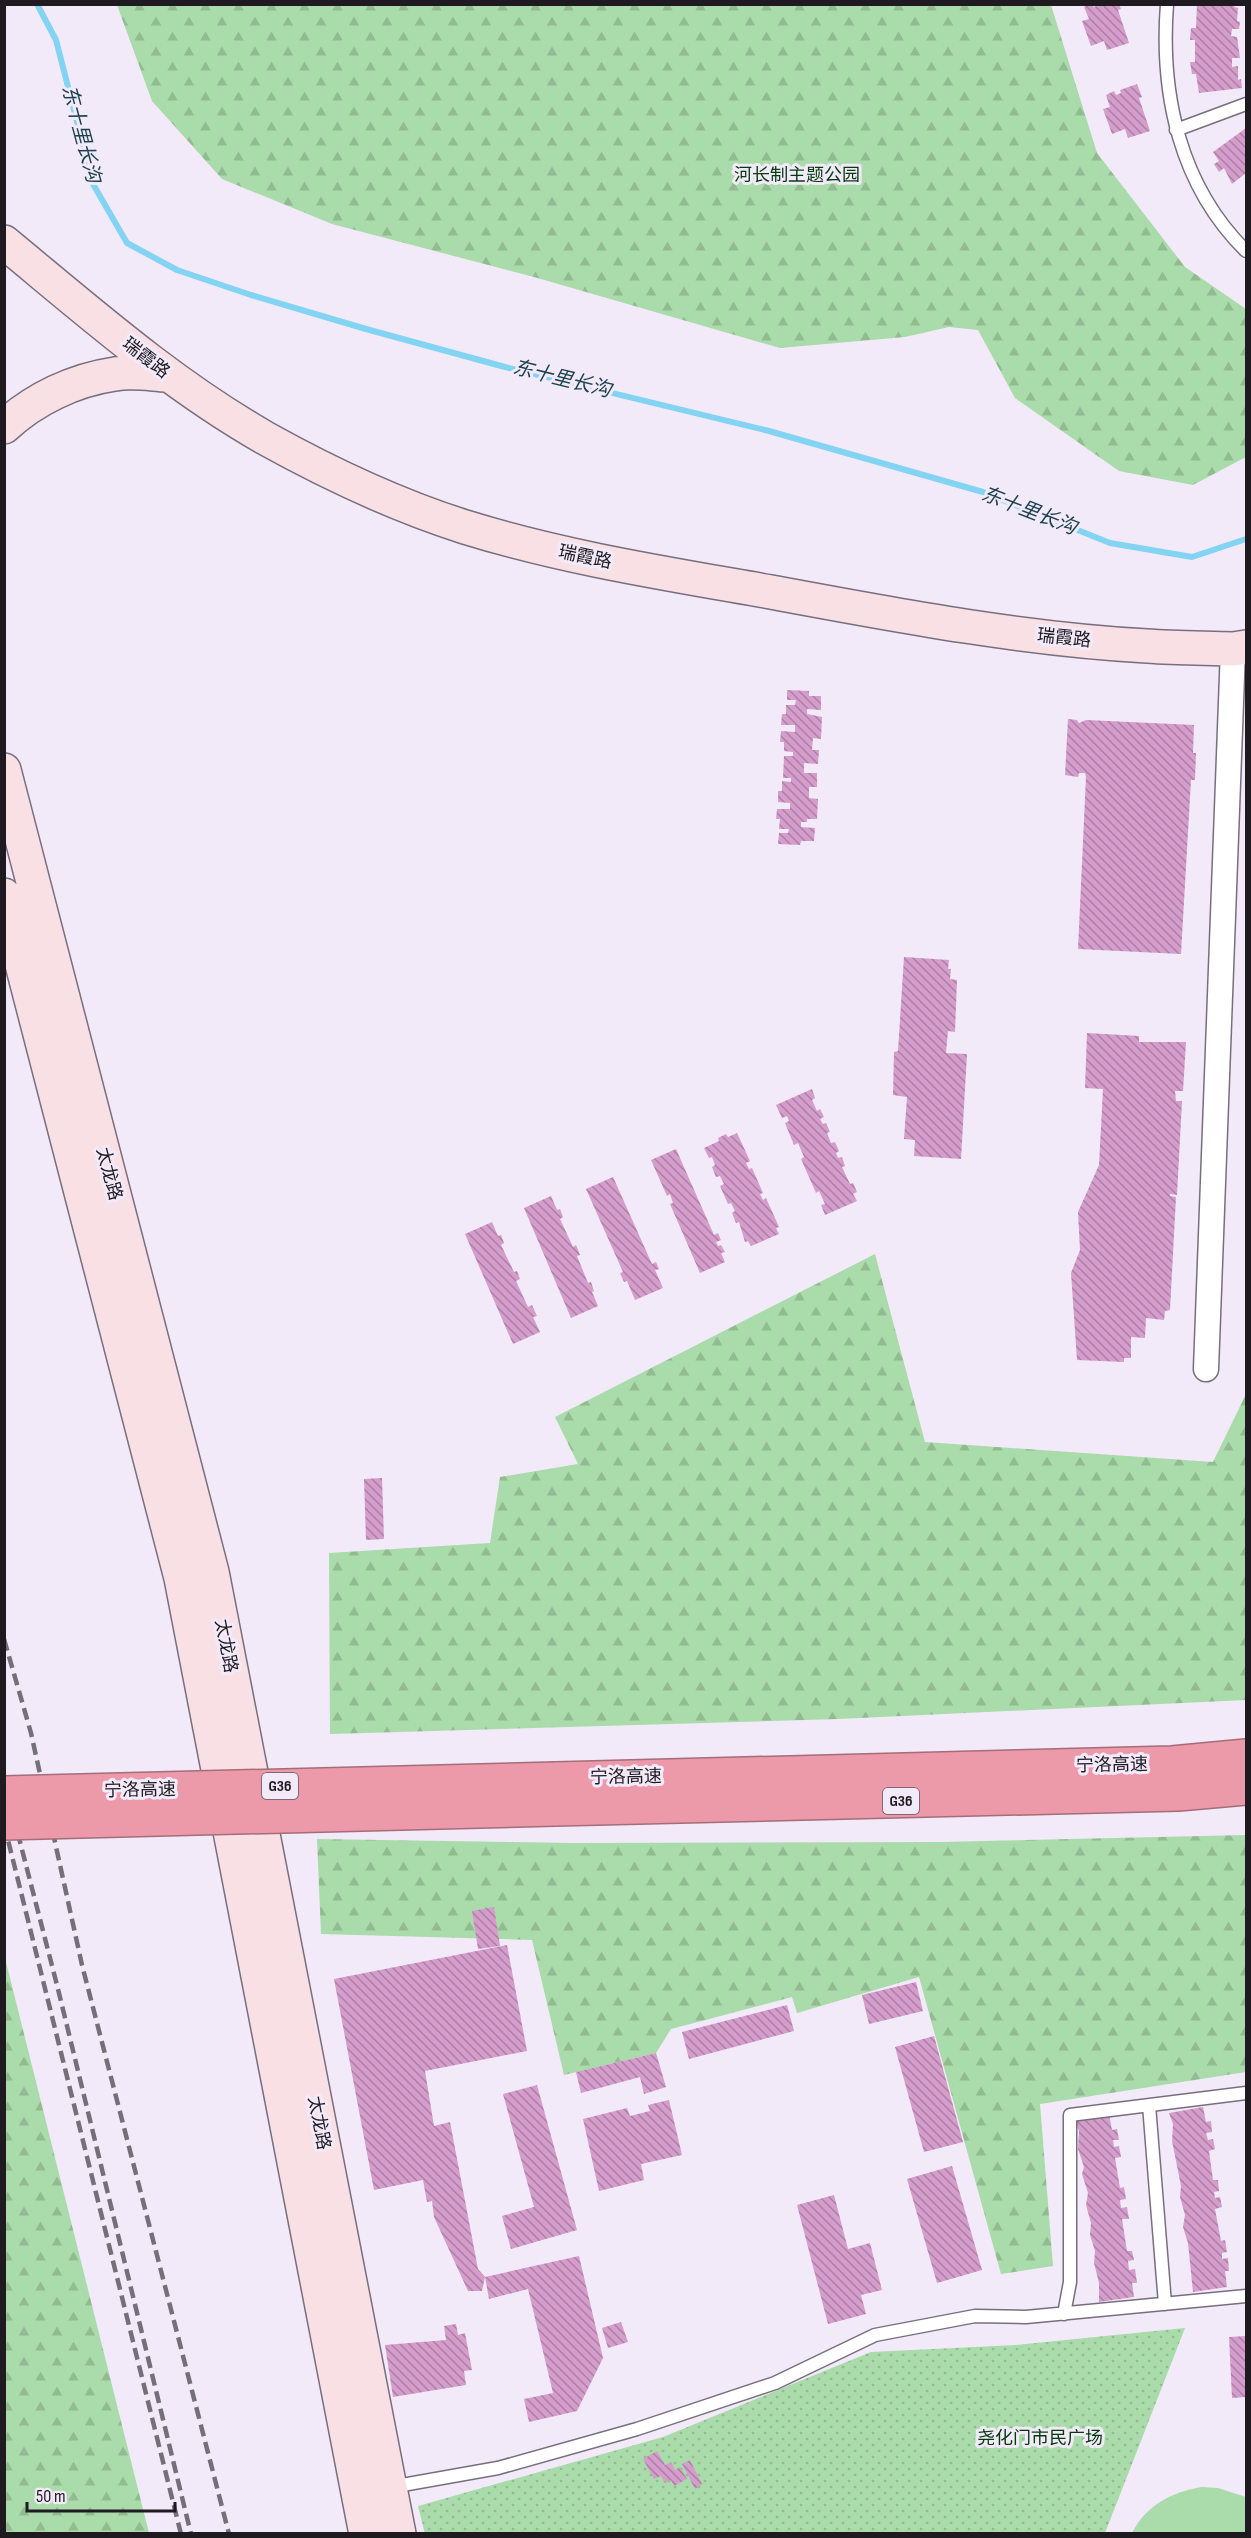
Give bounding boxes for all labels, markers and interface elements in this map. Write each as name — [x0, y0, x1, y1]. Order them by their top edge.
water label: 东十里长沟 — [56, 83, 106, 187]
park label: 河长制主题公园 — [734, 165, 860, 186]
street label: 瑞霞路 — [118, 333, 174, 383]
water label: 东十里长沟 — [511, 355, 615, 403]
water label: 东十里长沟 — [978, 482, 1082, 541]
street label: 瑞霞路 — [556, 541, 614, 573]
street label: 瑞霞路 — [1036, 625, 1092, 651]
street label: 太龙路 — [92, 1145, 126, 1203]
street label: 太龙路 — [211, 1617, 241, 1675]
street label: 宁洛高速 — [1076, 1754, 1148, 1776]
street label: 宁洛高速 — [590, 1766, 662, 1788]
road number: G36 — [262, 1773, 298, 1799]
street label: 宁洛高速 — [104, 1779, 176, 1801]
road number: G36 — [883, 1788, 919, 1814]
street label: 太龙路 — [304, 2094, 334, 2152]
park label: 尧化门市民广场 — [977, 2428, 1103, 2449]
scale bar — [27, 2475, 176, 2513]
text: 50 m — [36, 2486, 66, 2507]

